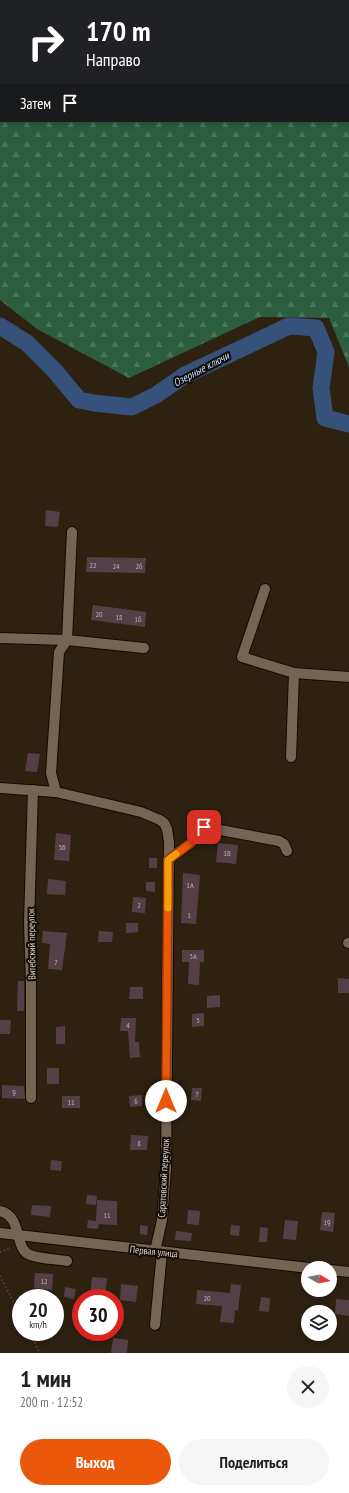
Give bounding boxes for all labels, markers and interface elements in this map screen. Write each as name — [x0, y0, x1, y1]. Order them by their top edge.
text: 170 m — [86, 12, 150, 49]
icon: right — [20, 16, 72, 68]
text: Направо — [86, 48, 141, 71]
icon: arrive — [59, 92, 81, 114]
text: Затем — [20, 94, 51, 113]
water label: Озерные ключи — [171, 348, 232, 390]
house number: 22 — [89, 560, 97, 570]
house number: 24 — [112, 561, 120, 571]
house number: 26 — [135, 561, 143, 571]
house number: 20 — [95, 609, 103, 619]
house number: 18 — [115, 612, 123, 622]
house number: 16 — [134, 614, 142, 624]
pin — [187, 810, 221, 844]
icon: arrive — [193, 816, 215, 838]
house number: 5Б — [58, 842, 66, 852]
house number: 1В — [223, 848, 231, 858]
house number: 1А — [186, 880, 194, 890]
house number: 2 — [137, 900, 141, 910]
street label: Витебский переулок — [24, 908, 39, 980]
house number: 1 — [187, 910, 191, 920]
house number: 3А — [189, 951, 197, 961]
house number: 7 — [54, 957, 58, 967]
house number: 5 — [196, 1015, 200, 1025]
house number: 4 — [126, 1020, 130, 1030]
position arrow — [145, 1080, 187, 1122]
house number: 9 — [12, 1087, 16, 1097]
house number: 7 — [195, 1089, 199, 1099]
house number: 6 — [134, 1096, 138, 1106]
house number: 11 — [67, 1097, 75, 1107]
house number: 8 — [137, 1138, 141, 1148]
street label: Саратовский переулок — [155, 1138, 172, 1218]
house number: 11 — [103, 1210, 111, 1220]
house number: 19 — [323, 1217, 331, 1227]
street label: Первая улица — [129, 1243, 179, 1260]
north arrow — [301, 1261, 337, 1297]
map controls — [301, 1261, 337, 1341]
house number: 12 — [40, 1276, 48, 1286]
speed limit sign: 30 — [72, 1289, 124, 1341]
house number: 20 — [203, 1293, 211, 1303]
text: 20 — [28, 1297, 48, 1323]
button: layers — [301, 1305, 337, 1341]
text: km/h — [29, 1318, 47, 1331]
text: 1 мин — [20, 1363, 71, 1394]
button: close — [287, 1366, 329, 1408]
text: 200 m · 12:52 — [20, 1394, 83, 1411]
button: Выход — [20, 1439, 171, 1485]
button: Поделиться — [179, 1439, 329, 1485]

